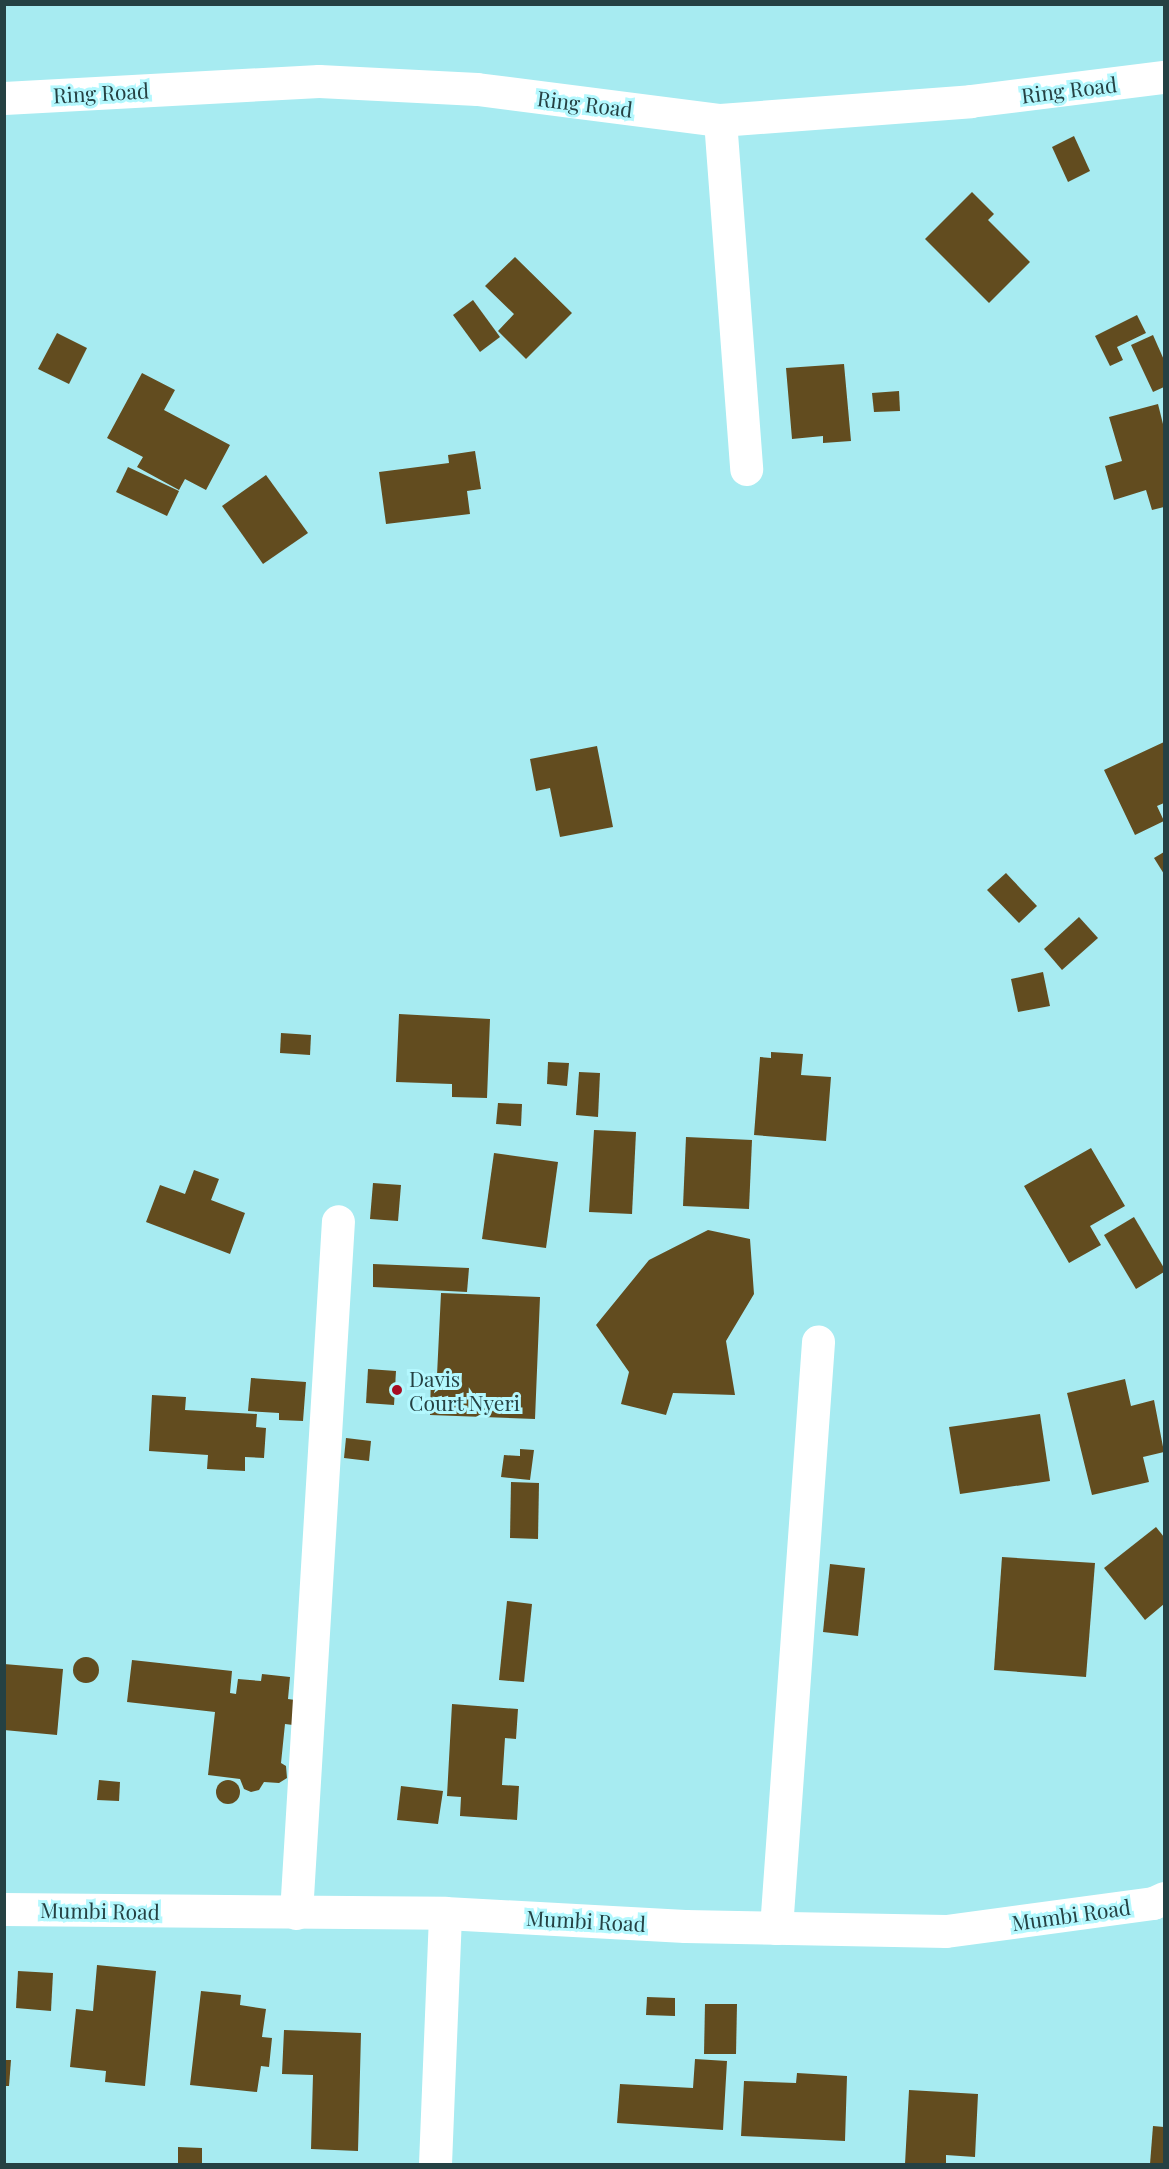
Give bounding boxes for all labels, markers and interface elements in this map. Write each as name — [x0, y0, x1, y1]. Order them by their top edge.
street label: Ring Road — [1020, 71, 1118, 107]
street label: Ring Road — [52, 77, 150, 107]
street label: Ring Road — [536, 85, 634, 121]
place label: Davis Court Nyeri — [409, 1365, 520, 1415]
marker: Davis Court Nyeri — [390, 1383, 404, 1397]
street label: Mumbi Road — [1010, 1893, 1132, 1935]
street label: Mumbi Road — [40, 1896, 160, 1924]
street label: Mumbi Road — [525, 1904, 647, 1936]

